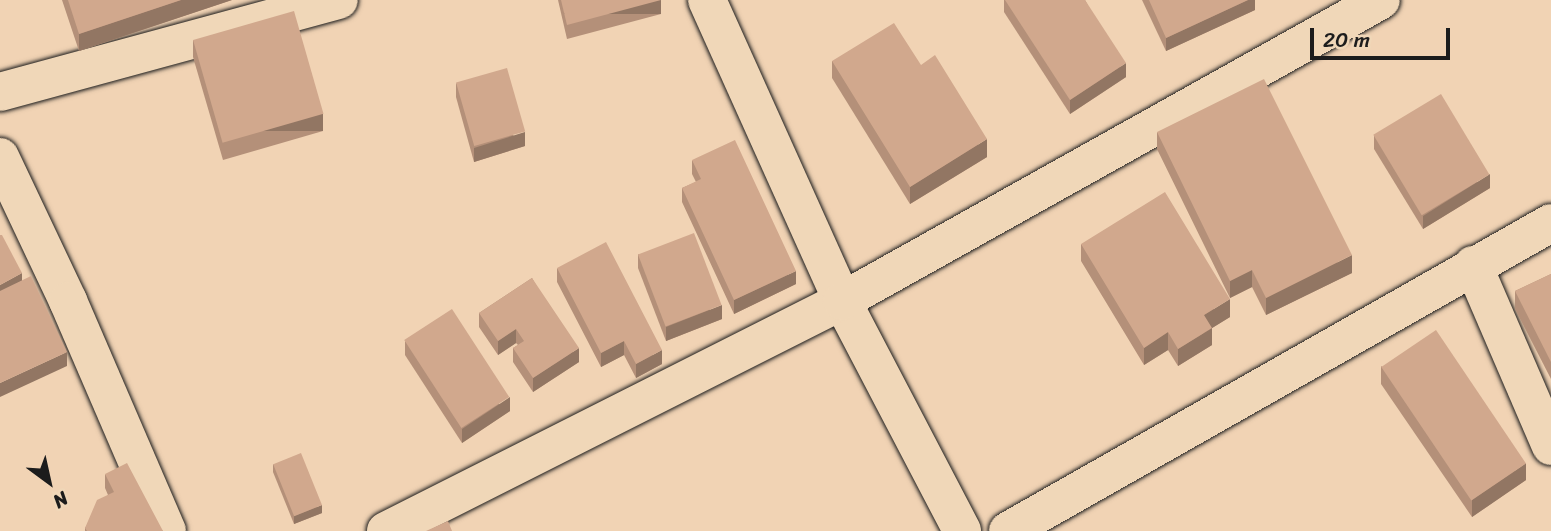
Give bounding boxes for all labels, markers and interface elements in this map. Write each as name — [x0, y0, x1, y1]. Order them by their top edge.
scale bar — [1313, 14, 1453, 58]
text: 20 m — [1323, 21, 1370, 59]
north arrow — [14, 447, 84, 517]
text: N — [46, 483, 75, 517]

